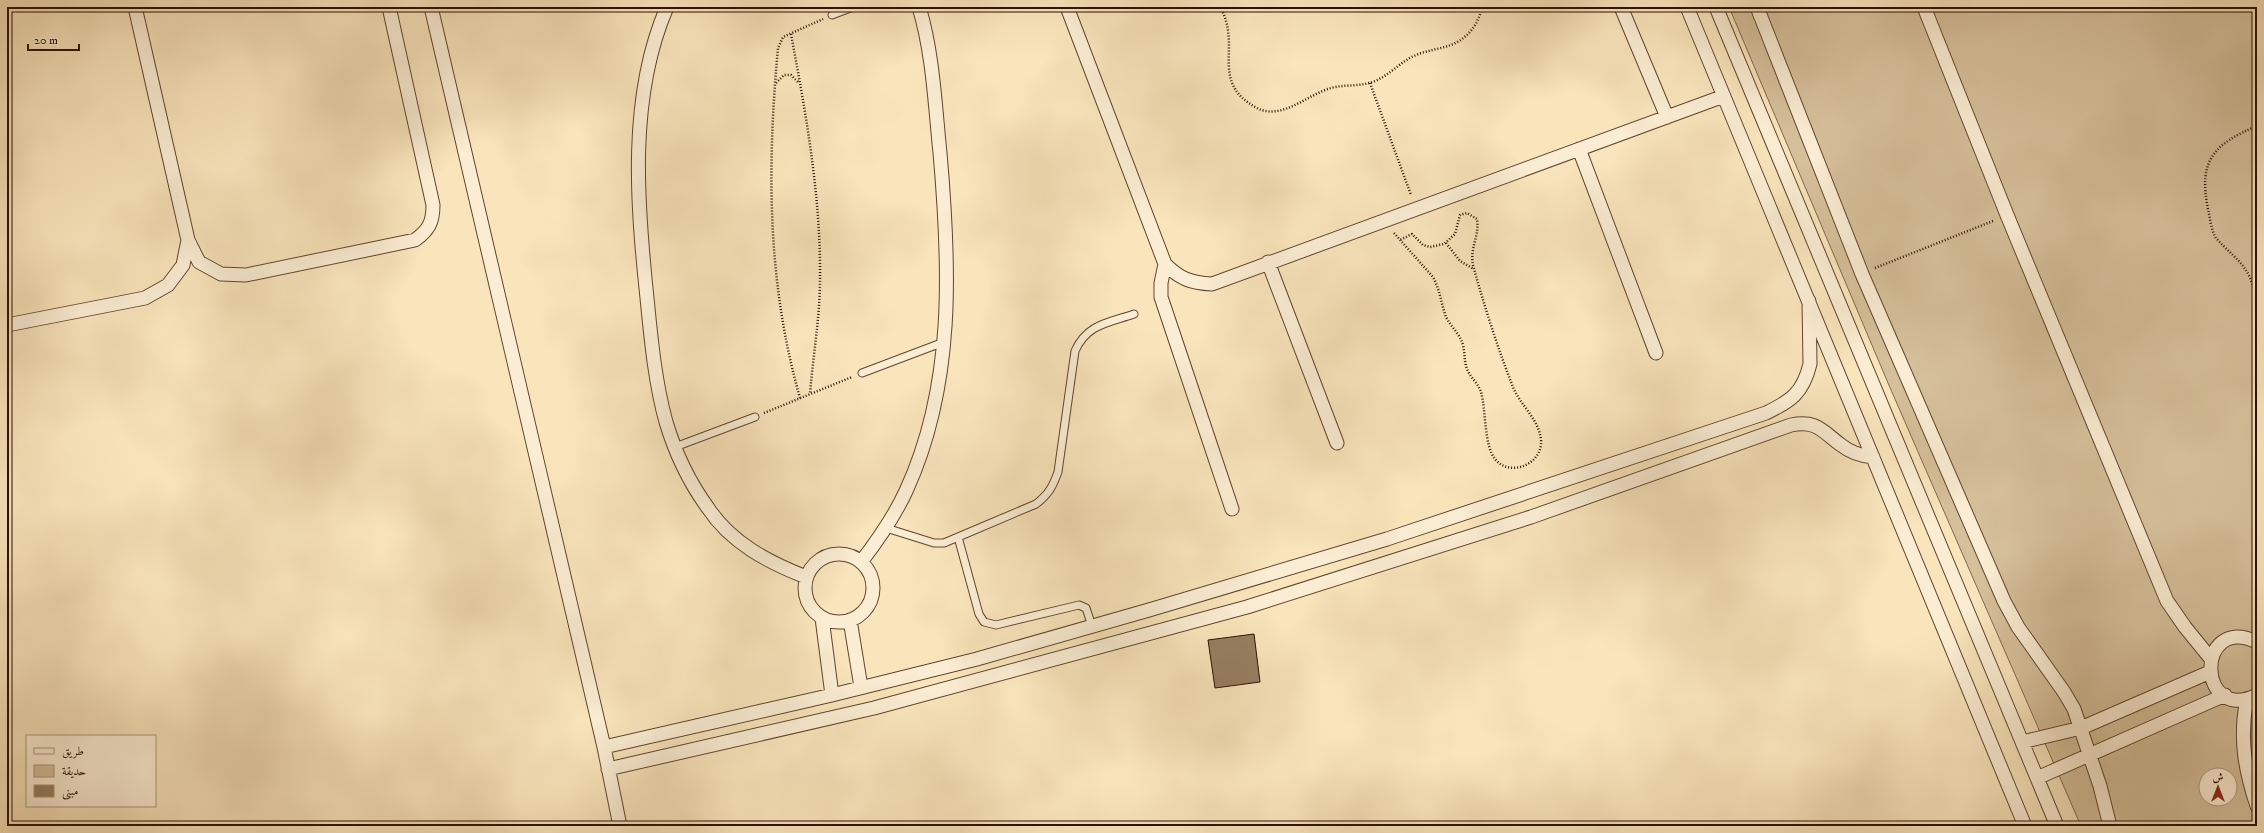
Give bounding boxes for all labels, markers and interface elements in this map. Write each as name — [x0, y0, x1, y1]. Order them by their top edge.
scale bar — [28, 26, 79, 52]
text: 20 m — [34, 33, 58, 48]
legend — [26, 735, 156, 807]
text: طريق — [62, 744, 84, 759]
text: حديقة — [62, 764, 86, 779]
north arrow — [2198, 767, 2238, 807]
text: ش — [2213, 771, 2224, 785]
text: مبنى — [62, 784, 78, 800]

